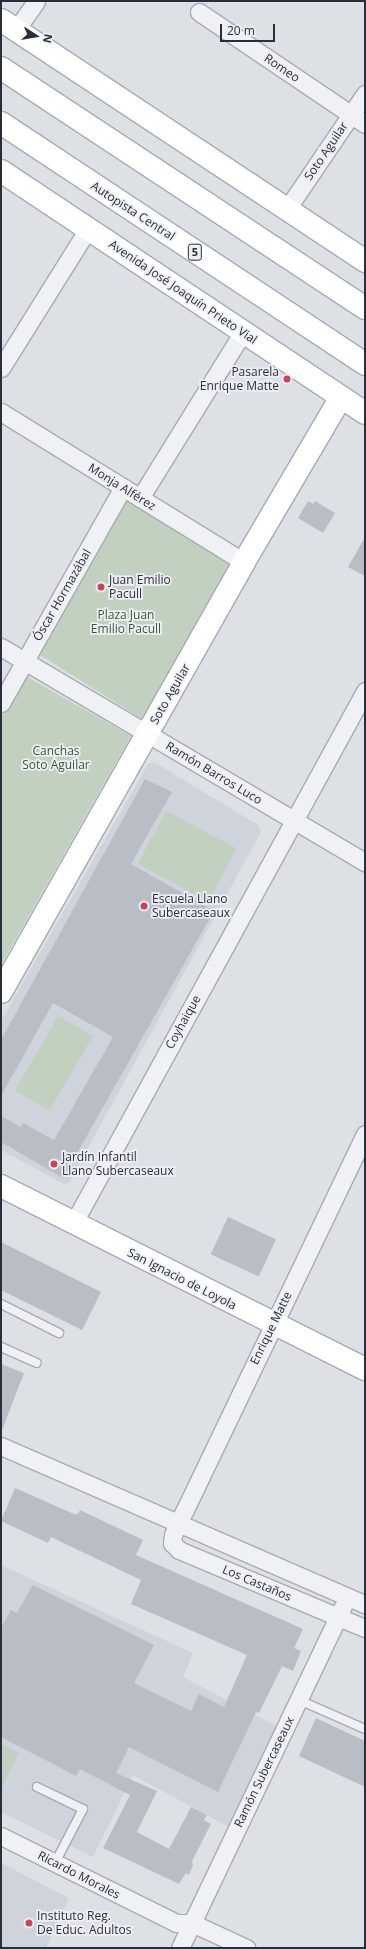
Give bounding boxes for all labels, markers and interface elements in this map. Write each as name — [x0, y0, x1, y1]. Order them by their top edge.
north arrow — [16, 16, 56, 56]
scale bar — [222, 16, 277, 42]
text: 20 m — [227, 22, 255, 39]
text: N — [40, 33, 56, 45]
street label: Romeo — [262, 51, 302, 85]
street label: Soto Aguilar — [301, 119, 351, 183]
street label: Autopista Central — [88, 179, 178, 243]
street label: Avenida José Joaquín Prieto Vial — [106, 237, 260, 347]
road number: 5 — [187, 243, 203, 261]
place label: Pasarela Enrique Matte — [200, 365, 279, 393]
marker: Pasarela Enrique Matte — [282, 374, 292, 384]
street label: Monja Alférez — [86, 461, 158, 513]
street label: Óscar Hormazábal — [30, 547, 94, 643]
place label: Juan Emilio Pacull — [109, 573, 171, 601]
marker: Juan Emilio Pacull — [96, 582, 106, 592]
park label: Plaza Juan Emilio Pacull — [91, 608, 161, 636]
street label: Soto Aguilar — [147, 661, 193, 727]
street label: Ramón Barros Luco — [163, 739, 265, 807]
park label: Canchas Soto Aguilar — [22, 744, 90, 772]
place label: Escuela Llano Subercaseaux — [152, 892, 230, 920]
marker: Escuela Llano Subercaseaux — [139, 901, 149, 911]
street label: Coyhaique — [162, 993, 204, 1051]
place label: Jardín Infantil Llano Subercaseaux — [62, 1150, 174, 1178]
marker: Jardín Infantil Llano Subercaseaux — [49, 1159, 59, 1169]
street label: San Ignacio de Loyola — [125, 1245, 239, 1313]
street label: Enrique Matte — [247, 1289, 295, 1367]
street label: Los Castaños — [220, 1562, 294, 1604]
street label: Ramón Subercaseaux — [231, 1714, 297, 1830]
street label: Ricardo Morales — [35, 1848, 123, 1902]
place label: Instituto Reg. De Educ. Adultos — [37, 1909, 131, 1937]
marker: Instituto Reg. De Educ. Adultos — [24, 1918, 34, 1928]

